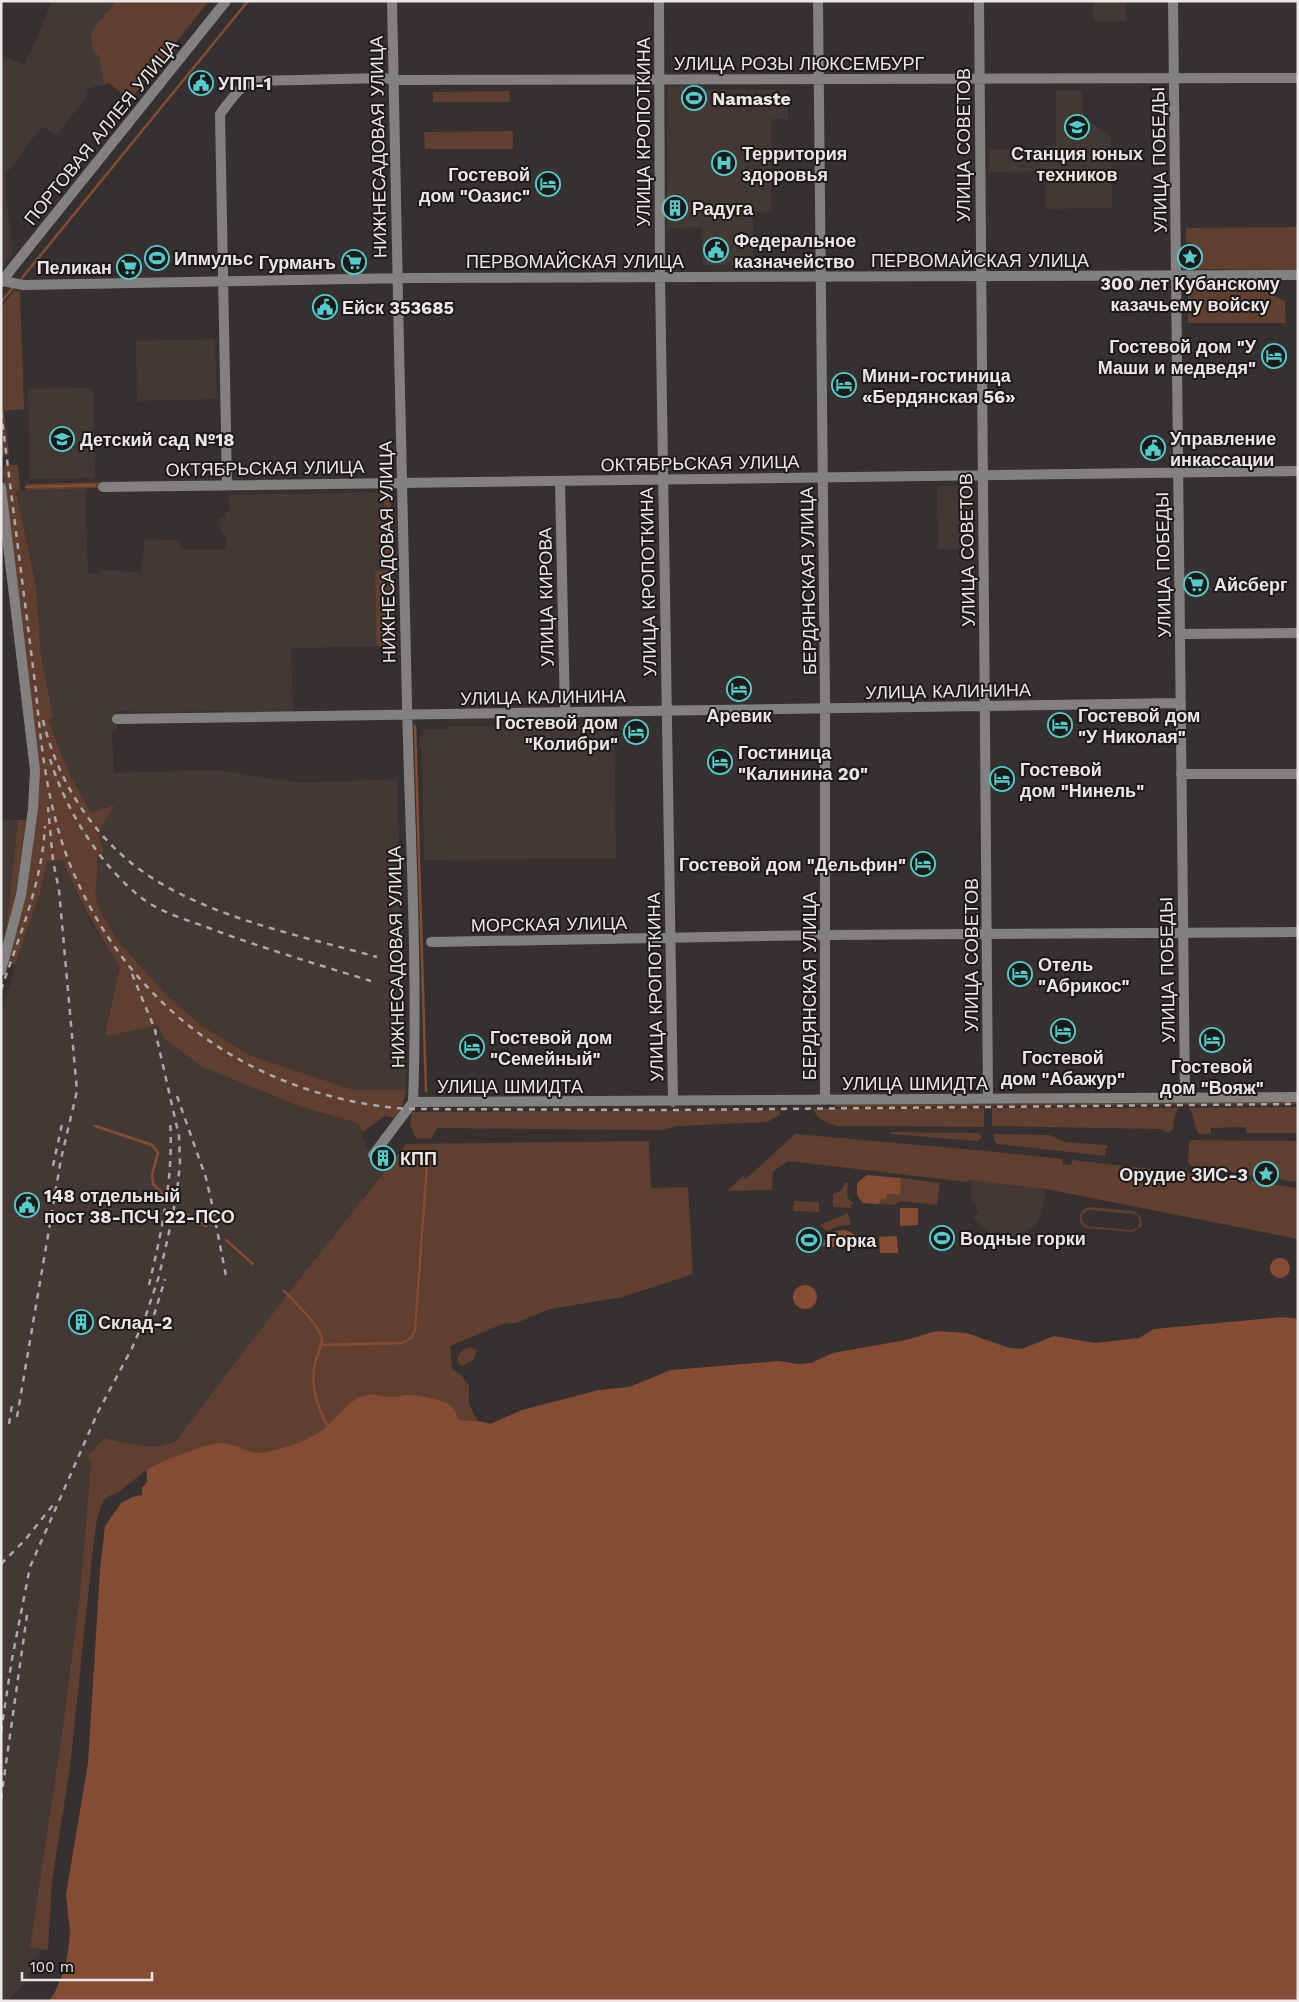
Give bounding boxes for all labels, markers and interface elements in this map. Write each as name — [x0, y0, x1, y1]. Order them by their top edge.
street label: ПОРТОВАЯ АЛЛЕЯ УЛИЦА — [20, 35, 182, 229]
street label: НИЖНЕСАДОВАЯ УЛИЦА — [366, 36, 390, 258]
street label: УЛИЦА КРОПОТКИНА — [633, 37, 654, 227]
street label: УЛИЦА РОЗЫ ЛЮКСЕМБУРГ — [674, 53, 924, 74]
street label: УЛИЦА СОВЕТОВ — [953, 68, 974, 222]
public building icon: УПП-1 — [188, 70, 214, 96]
place label: УПП-1 — [218, 73, 272, 94]
sports icon: Namaste — [681, 85, 707, 111]
street label: УЛИЦА ПОБЕДЫ — [1147, 87, 1171, 233]
place label: Namaste — [712, 88, 791, 109]
school or university icon: Станция юных техников — [1064, 114, 1090, 140]
place label: Территория здоровья — [742, 143, 847, 185]
place label: Станция юных техников — [1011, 143, 1143, 185]
hospital icon: Территория здоровья — [711, 150, 737, 176]
place label: Гостевой дом "Оазис" — [419, 164, 530, 206]
hotel icon: Гостевой дом "Оазис" — [535, 171, 561, 197]
building icon: Радуга — [662, 195, 688, 221]
place label: Радуга — [692, 198, 754, 219]
place label: Федеральное казначейство — [734, 230, 856, 272]
public building icon: Федеральное казначейство — [703, 237, 729, 263]
place icon: 300 лет Кубанскому казачьему войску — [1177, 244, 1203, 270]
sports icon: Ипмульс — [144, 245, 170, 271]
place label: Ипмульс — [174, 248, 253, 269]
supermarket icon: Гурманъ — [341, 249, 367, 275]
street label: ПЕРВОМАЙСКАЯ УЛИЦА — [871, 250, 1089, 271]
street label: ПЕРВОМАЙСКАЯ УЛИЦА — [466, 251, 684, 272]
place label: Гурманъ — [259, 252, 336, 273]
supermarket icon: Пеликан — [116, 254, 142, 280]
place label: Пеликан — [37, 257, 112, 278]
place label: 300 лет Кубанскому казачьему войску — [1100, 273, 1280, 315]
public building icon: Ейск 353685 — [312, 294, 338, 320]
place label: Ейск 353685 — [342, 297, 454, 318]
place label: Гостевой дом "У Маши и медведя" — [1098, 336, 1257, 378]
hotel icon: Гостевой дом "У Маши и медведя" — [1261, 343, 1287, 369]
place label: Мини-гостиница «Бердянская 56» — [862, 365, 1016, 407]
hotel icon: Мини-гостиница «Бердянская 56» — [831, 372, 857, 398]
school or university icon: Детский сад №18 — [49, 426, 75, 452]
place label: Управление инкассации — [1170, 428, 1276, 470]
place label: Детский сад №18 — [80, 429, 235, 450]
public building icon: Управление инкассации — [1140, 435, 1166, 461]
street label: НИЖНЕСАДОВАЯ УЛИЦА — [375, 441, 399, 663]
street label: ОКТЯБРЬСКАЯ УЛИЦА — [600, 451, 800, 475]
street label: ОКТЯБРЬСКАЯ УЛИЦА — [165, 456, 365, 480]
street label: УЛИЦА СОВЕТОВ — [955, 473, 979, 627]
street label: УЛИЦА КРОПОТКИНА — [636, 487, 660, 677]
street label: БЕРДЯНСКАЯ УЛИЦА — [796, 487, 820, 675]
street label: УЛИЦА ПОБЕДЫ — [1151, 492, 1175, 638]
street label: УЛИЦА КИРОВА — [534, 527, 558, 667]
supermarket icon: Айсберг — [1183, 571, 1209, 597]
place label: Айсберг — [1214, 574, 1288, 595]
hotel icon: Аревик — [726, 676, 752, 702]
street label: УЛИЦА КАЛИНИНА — [865, 679, 1031, 703]
street label: УЛИЦА КАЛИНИНА — [460, 685, 626, 709]
place label: Аревик — [706, 705, 773, 726]
place label: Гостевой дом "У Николая" — [1078, 705, 1200, 747]
place label: Гостевой дом "Колибри" — [496, 712, 618, 754]
hotel icon: Гостевой дом "У Николая" — [1047, 712, 1073, 738]
hotel icon: Гостевой дом "Колибри" — [623, 719, 649, 745]
place label: Гостиница "Калинина 20" — [738, 742, 868, 784]
hotel icon: Гостиница "Калинина 20" — [707, 749, 733, 775]
place label: Гостевой дом "Нинель" — [1020, 759, 1144, 801]
hotel icon: Гостевой дом "Нинель" — [989, 766, 1015, 792]
street label: НИЖНЕСАДОВАЯ УЛИЦА — [384, 846, 408, 1068]
hotel icon: Гостевой дом "Дельфин" — [910, 851, 936, 877]
place label: Гостевой дом "Дельфин" — [679, 854, 906, 875]
street label: УЛИЦА СОВЕТОВ — [961, 878, 982, 1032]
street label: УЛИЦА КРОПОТКИНА — [643, 892, 667, 1082]
street label: БЕРДЯНСКАЯ УЛИЦА — [799, 892, 820, 1080]
street label: УЛИЦА ПОБЕДЫ — [1155, 897, 1179, 1043]
street label: МОРСКАЯ УЛИЦА — [471, 912, 627, 936]
place label: Отель "Абрикос" — [1038, 954, 1130, 996]
hotel icon: Отель "Абрикос" — [1007, 961, 1033, 987]
hotel icon: Гостевой дом "Абажур" — [1050, 1018, 1076, 1044]
place label: Гостевой дом "Семейный" — [490, 1027, 612, 1069]
hotel icon: Гостевой дом "Вояж" — [1199, 1027, 1225, 1053]
hotel icon: Гостевой дом "Семейный" — [459, 1034, 485, 1060]
place label: Гостевой дом "Абажур" — [1001, 1047, 1125, 1089]
place label: Гостевой дом "Вояж" — [1160, 1056, 1264, 1098]
street label: УЛИЦА ШМИДТА — [842, 1073, 988, 1094]
street label: УЛИЦА ШМИДТА — [437, 1076, 583, 1097]
building icon: КПП — [370, 1145, 396, 1171]
place label: КПП — [400, 1148, 437, 1169]
place icon: Орудие ЗИС-3 — [1253, 1161, 1279, 1187]
place label: Орудие ЗИС-3 — [1119, 1164, 1248, 1185]
place label: 148 отдельный пост 38-ПСЧ 22-ПСО — [44, 1185, 235, 1227]
public building icon: 148 отдельный пост 38-ПСЧ 22-ПСО — [14, 1192, 40, 1218]
sports icon: Водные горки — [929, 1225, 955, 1251]
sports icon: Горка — [796, 1227, 822, 1253]
place label: Водные горки — [960, 1228, 1086, 1249]
place label: Горка — [826, 1230, 877, 1251]
building icon: Склад-2 — [68, 1309, 94, 1335]
place label: Склад-2 — [98, 1312, 173, 1333]
scale bar — [22, 1950, 152, 1982]
text: 100 m — [30, 1958, 74, 1976]

